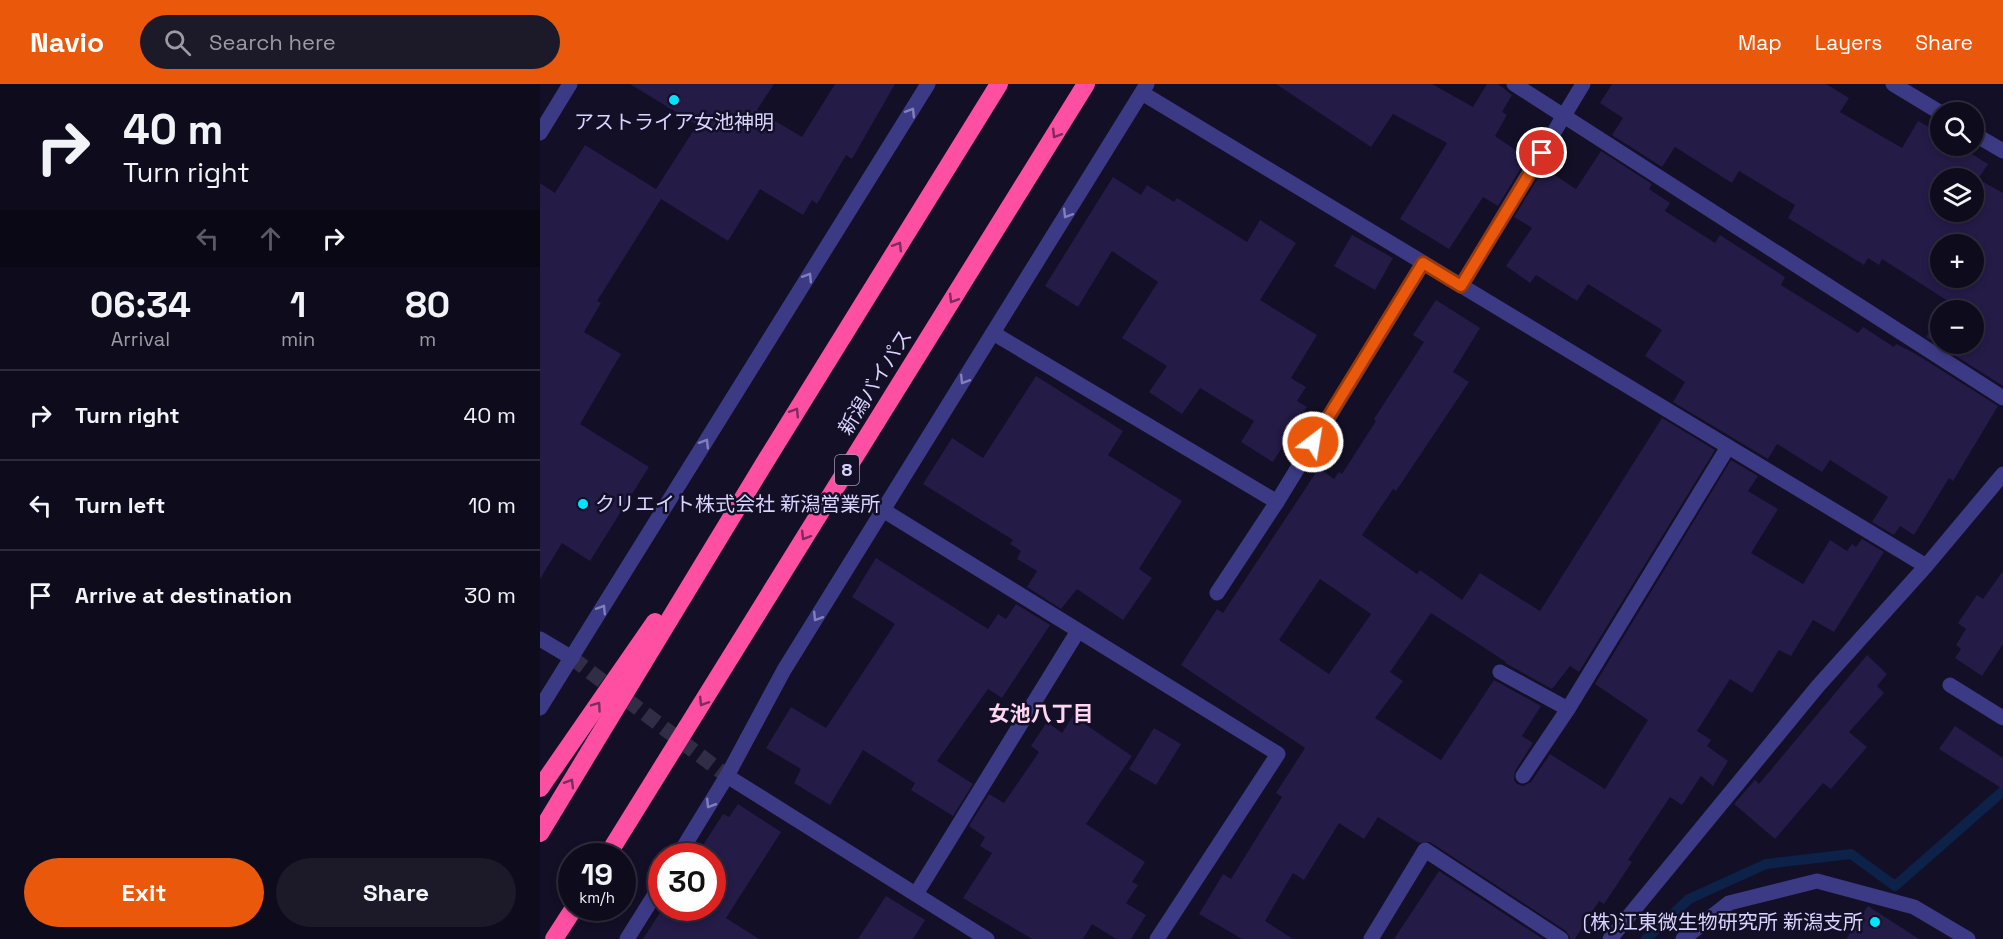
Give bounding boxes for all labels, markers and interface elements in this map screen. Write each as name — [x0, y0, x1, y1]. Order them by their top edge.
search box — [140, 15, 560, 69]
text: Navio — [30, 24, 104, 60]
icon: search — [161, 26, 194, 59]
text: Search here — [209, 28, 336, 56]
text: Map — [1738, 29, 1782, 56]
text: Layers — [1815, 29, 1882, 56]
text: Share — [1915, 29, 1973, 56]
marker: アストライア女池神明 — [667, 93, 681, 107]
map controls — [1930, 102, 1984, 354]
button: search — [1930, 102, 1984, 156]
text: 40 m — [123, 103, 223, 156]
icon: right — [24, 108, 102, 186]
one-way arrow — [904, 108, 916, 118]
place label: アストライア女池神明 — [574, 109, 774, 135]
pin — [1516, 127, 1567, 178]
one-way arrow — [1051, 128, 1063, 138]
icon: arrive — [1525, 136, 1558, 169]
text: Turn right — [123, 155, 250, 190]
button: layers — [1930, 168, 1984, 222]
one-way arrow — [1062, 208, 1074, 218]
icon: left — [191, 222, 224, 255]
icon: ahead — [254, 222, 287, 255]
icon: right — [317, 222, 350, 255]
button: + — [1930, 234, 1984, 288]
one-way arrow — [891, 242, 902, 253]
one-way arrow — [801, 273, 813, 283]
text: 06:34 — [90, 282, 191, 328]
text: 1 — [290, 282, 306, 328]
text: 80 — [405, 282, 450, 328]
one-way arrow — [948, 293, 960, 303]
button: − — [1930, 300, 1984, 354]
street label: 新潟バイパス — [832, 324, 918, 440]
text: Arrival — [111, 326, 170, 352]
text: min — [281, 326, 315, 352]
text: m — [419, 326, 436, 352]
one-way arrow — [959, 374, 971, 384]
icon: right — [24, 399, 57, 432]
text: Turn right — [75, 401, 180, 429]
text: 40 m — [464, 401, 516, 429]
one-way arrow — [788, 408, 800, 418]
position arrow — [1281, 410, 1345, 474]
one-way arrow — [698, 439, 710, 449]
road number: 8 — [835, 455, 859, 485]
icon: left — [24, 489, 57, 522]
text: Turn left — [75, 491, 165, 519]
text: 10 m — [468, 491, 516, 519]
place label: クリエイト株式会社 新潟営業所 — [595, 491, 880, 517]
marker: クリエイト株式会社 新潟営業所 — [576, 497, 590, 511]
one-way arrow — [801, 530, 813, 540]
icon: arrive — [24, 579, 57, 612]
text: Arrive at destination — [75, 581, 292, 609]
text: 30 m — [464, 581, 516, 609]
one-way arrow — [595, 605, 607, 615]
one-way arrow — [813, 611, 825, 621]
one-way arrow — [698, 696, 710, 706]
district label: 女池八丁目 — [989, 700, 1094, 727]
one-way arrow — [590, 701, 601, 712]
one-way arrow — [563, 779, 575, 789]
one-way arrow — [705, 798, 717, 808]
speed limit sign: 30 — [648, 843, 726, 921]
text: 19 — [581, 855, 613, 894]
button: Exit — [24, 858, 264, 927]
button: Share — [276, 858, 516, 927]
text: km/h — [579, 888, 615, 907]
place label: (株)江東微生物研究所 新潟支所 — [1583, 909, 1863, 935]
marker: (株)江東微生物研究所 新潟支所 — [1868, 915, 1882, 929]

